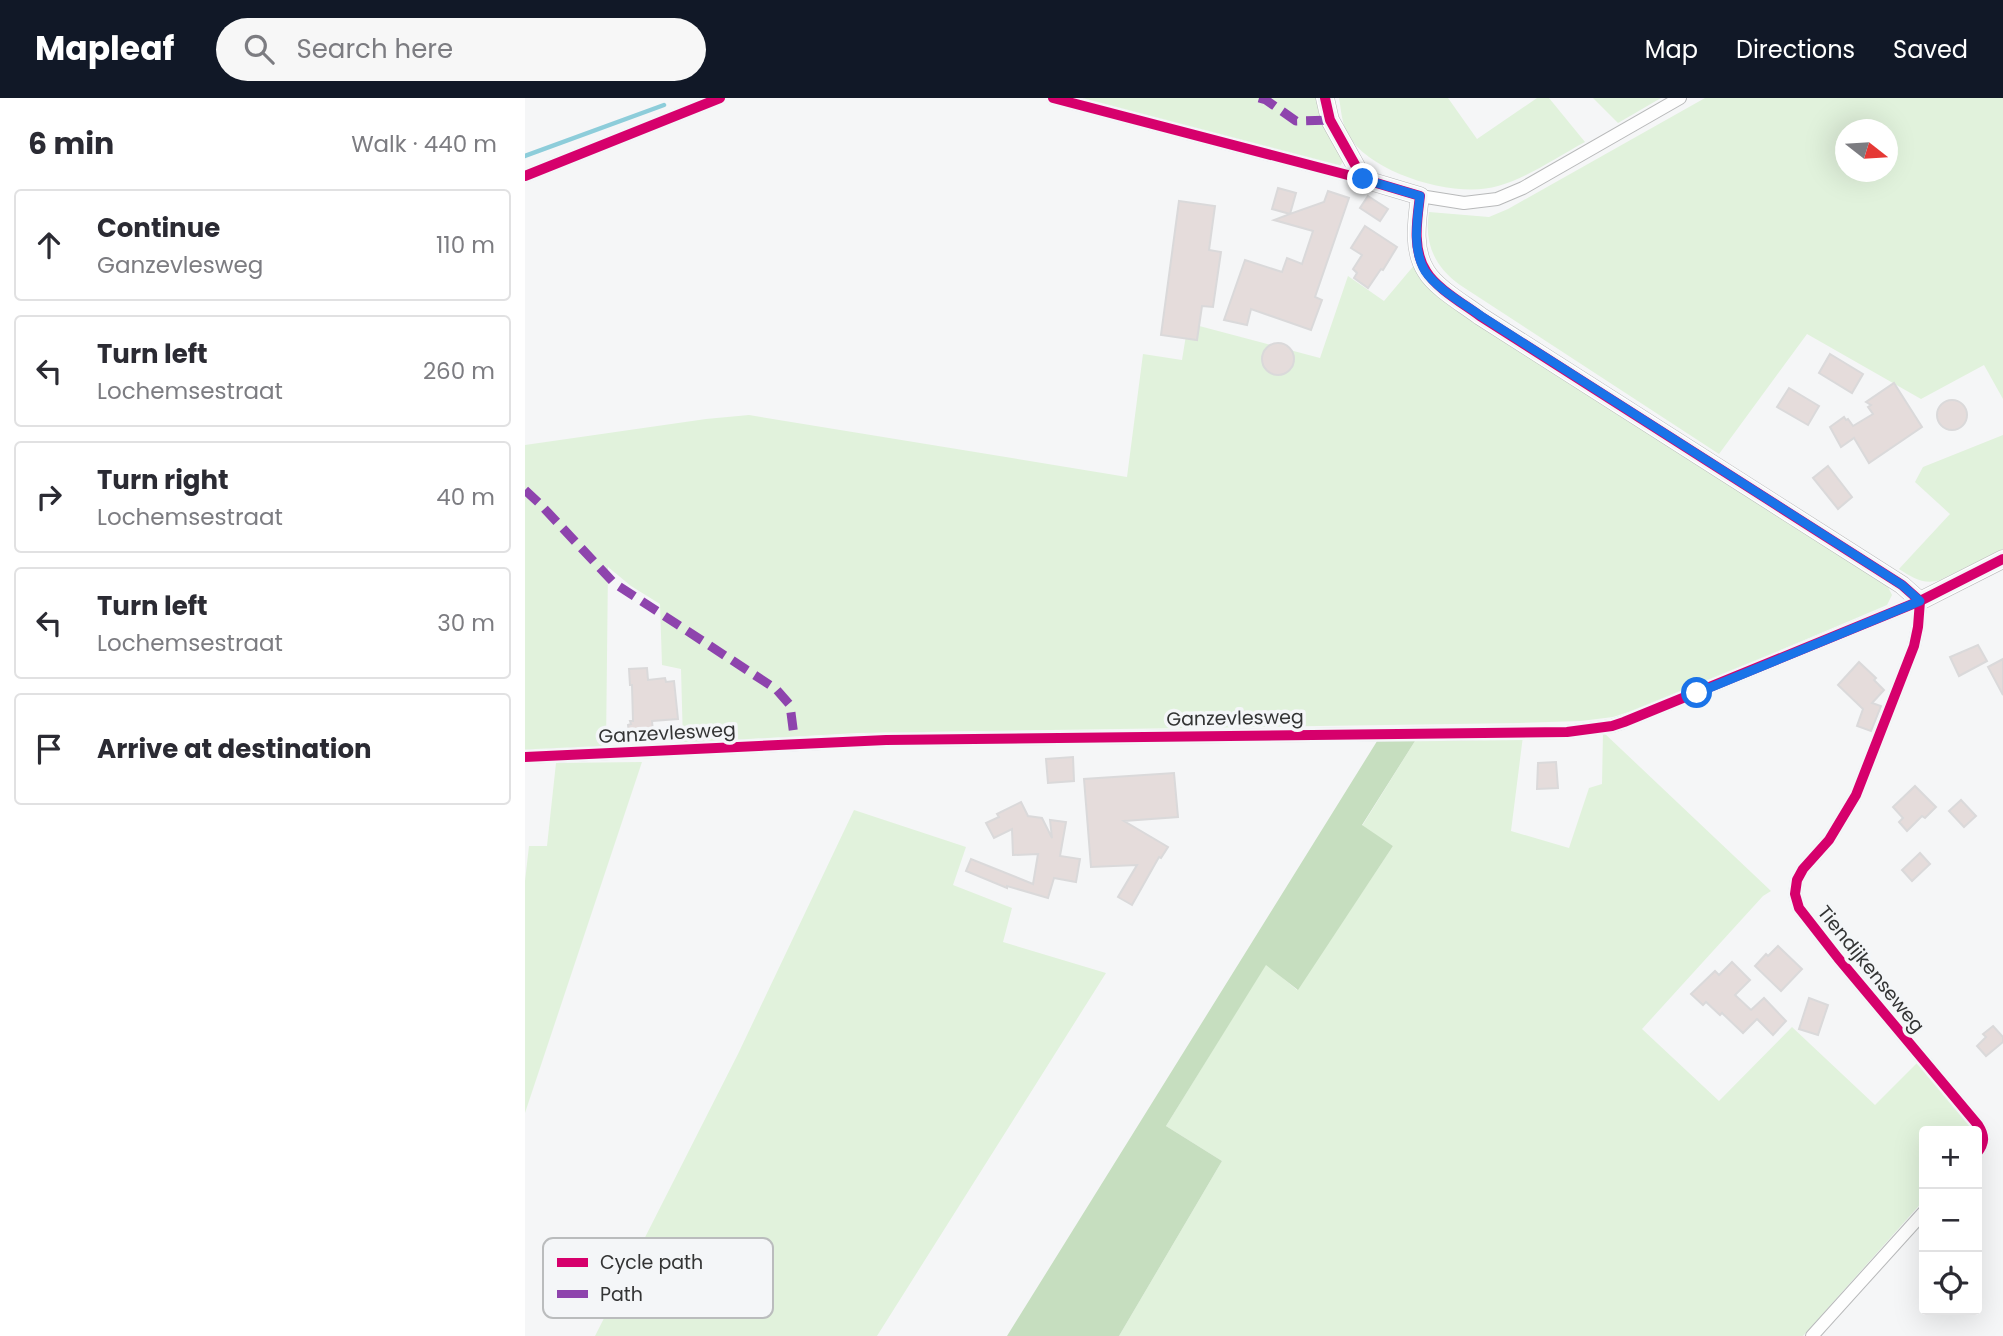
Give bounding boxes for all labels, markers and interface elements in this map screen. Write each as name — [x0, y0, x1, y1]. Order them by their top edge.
search box — [216, 18, 706, 81]
text: Mapleaf — [35, 25, 174, 72]
icon: search — [240, 30, 278, 68]
text: Search here — [296, 31, 453, 67]
text: Map — [1645, 33, 1698, 66]
text: Directions — [1736, 33, 1855, 66]
text: Saved — [1893, 33, 1968, 66]
north arrow — [1835, 119, 1898, 182]
text: 6 min — [28, 122, 114, 165]
text: Walk · 440 m — [351, 128, 497, 160]
route end — [1347, 163, 1378, 194]
text: Continue — [97, 210, 220, 246]
icon: ahead — [30, 226, 68, 264]
text: 110 m — [436, 229, 495, 261]
text: Ganzevlesweg — [97, 249, 263, 281]
text: Turn left — [97, 336, 208, 372]
icon: left — [30, 352, 68, 390]
text: 260 m — [423, 355, 495, 387]
text: Lochemsestraat — [97, 375, 283, 407]
text: Turn right — [97, 462, 229, 498]
icon: right — [30, 478, 68, 516]
text: 40 m — [436, 481, 495, 513]
text: Lochemsestraat — [97, 501, 283, 533]
text: Turn left — [97, 588, 208, 624]
icon: left — [30, 604, 68, 642]
text: 30 m — [437, 607, 495, 639]
text: Lochemsestraat — [97, 627, 283, 659]
route start — [1681, 677, 1712, 708]
street label: Ganzevlesweg — [1166, 703, 1304, 733]
street label: Ganzevlesweg — [598, 716, 736, 750]
icon: arrive — [30, 730, 68, 768]
text: Arrive at destination — [97, 731, 372, 767]
street label: Tiendijkenseweg — [1811, 900, 1931, 1038]
map controls — [1919, 1126, 1982, 1315]
button: + — [1919, 1126, 1982, 1189]
button: − — [1919, 1189, 1982, 1252]
legend — [543, 1238, 773, 1318]
text: Cycle path — [600, 1249, 703, 1276]
button: locate — [1919, 1252, 1982, 1315]
text: Path — [600, 1281, 643, 1308]

